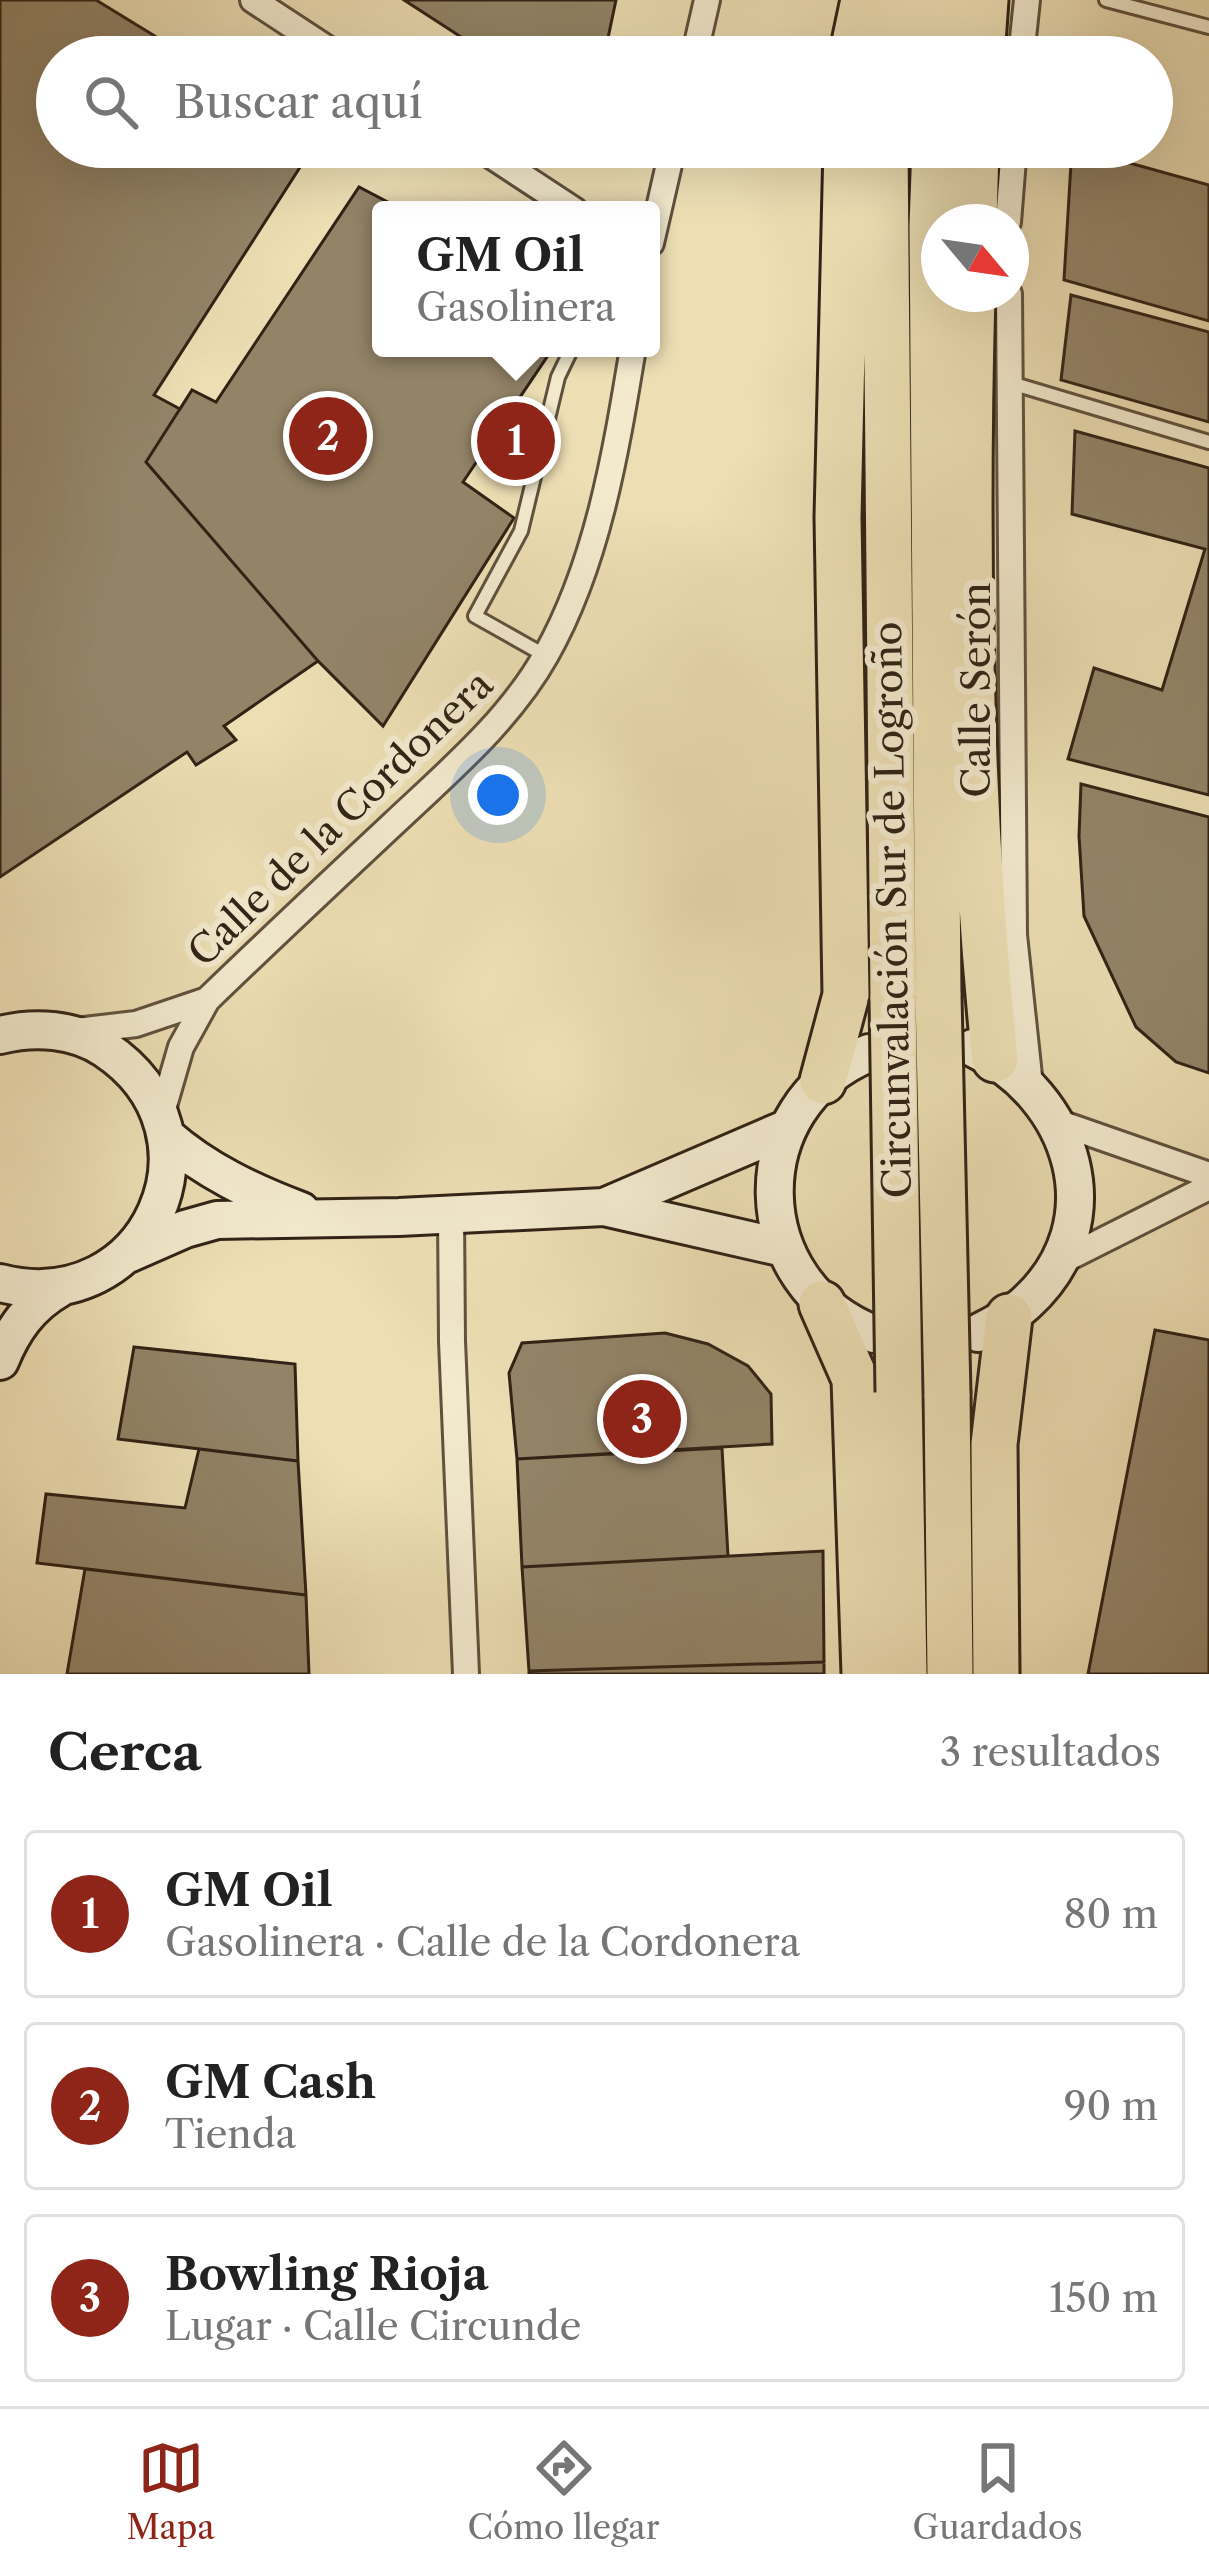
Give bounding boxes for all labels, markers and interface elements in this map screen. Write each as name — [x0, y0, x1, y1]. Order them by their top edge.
search box — [36, 36, 1173, 168]
icon: search — [78, 69, 144, 135]
text: Buscar aquí — [174, 74, 423, 130]
popup — [372, 201, 660, 357]
north arrow — [921, 204, 1029, 312]
text: GM Oil — [416, 227, 584, 283]
text: Gasolinera — [416, 283, 616, 331]
pin: 2 — [289, 391, 367, 481]
pin: 1 — [477, 396, 555, 486]
street label: Calle Serón — [952, 582, 1000, 798]
street label: Circunvalación Sur de Logroño — [863, 621, 921, 1199]
street label: Calle de la Cordonera — [178, 660, 503, 976]
your location — [468, 765, 528, 825]
pin: 3 — [603, 1374, 681, 1464]
text: Cerca — [48, 1721, 202, 1783]
text: 3 resultados — [940, 1728, 1161, 1776]
text: GM Oil — [165, 1862, 333, 1918]
text: 1 — [81, 1890, 99, 1938]
text: 80 m — [1063, 1890, 1158, 1938]
text: Gasolinera · Calle de la Cordonera — [165, 1918, 800, 1966]
text: GM Cash — [165, 2054, 376, 2110]
text: 2 — [78, 2082, 102, 2130]
text: 90 m — [1064, 2082, 1158, 2130]
text: Tienda — [165, 2110, 296, 2158]
text: Bowling Rioja — [165, 2246, 489, 2302]
text: 3 — [79, 2274, 101, 2322]
text: 150 m — [1049, 2274, 1158, 2322]
text: Lugar · Calle Circunde — [165, 2302, 581, 2350]
tab: Mapa — [126, 2435, 215, 2548]
tab: Cómo llegar — [468, 2435, 660, 2548]
tab: Guardados — [913, 2435, 1083, 2548]

